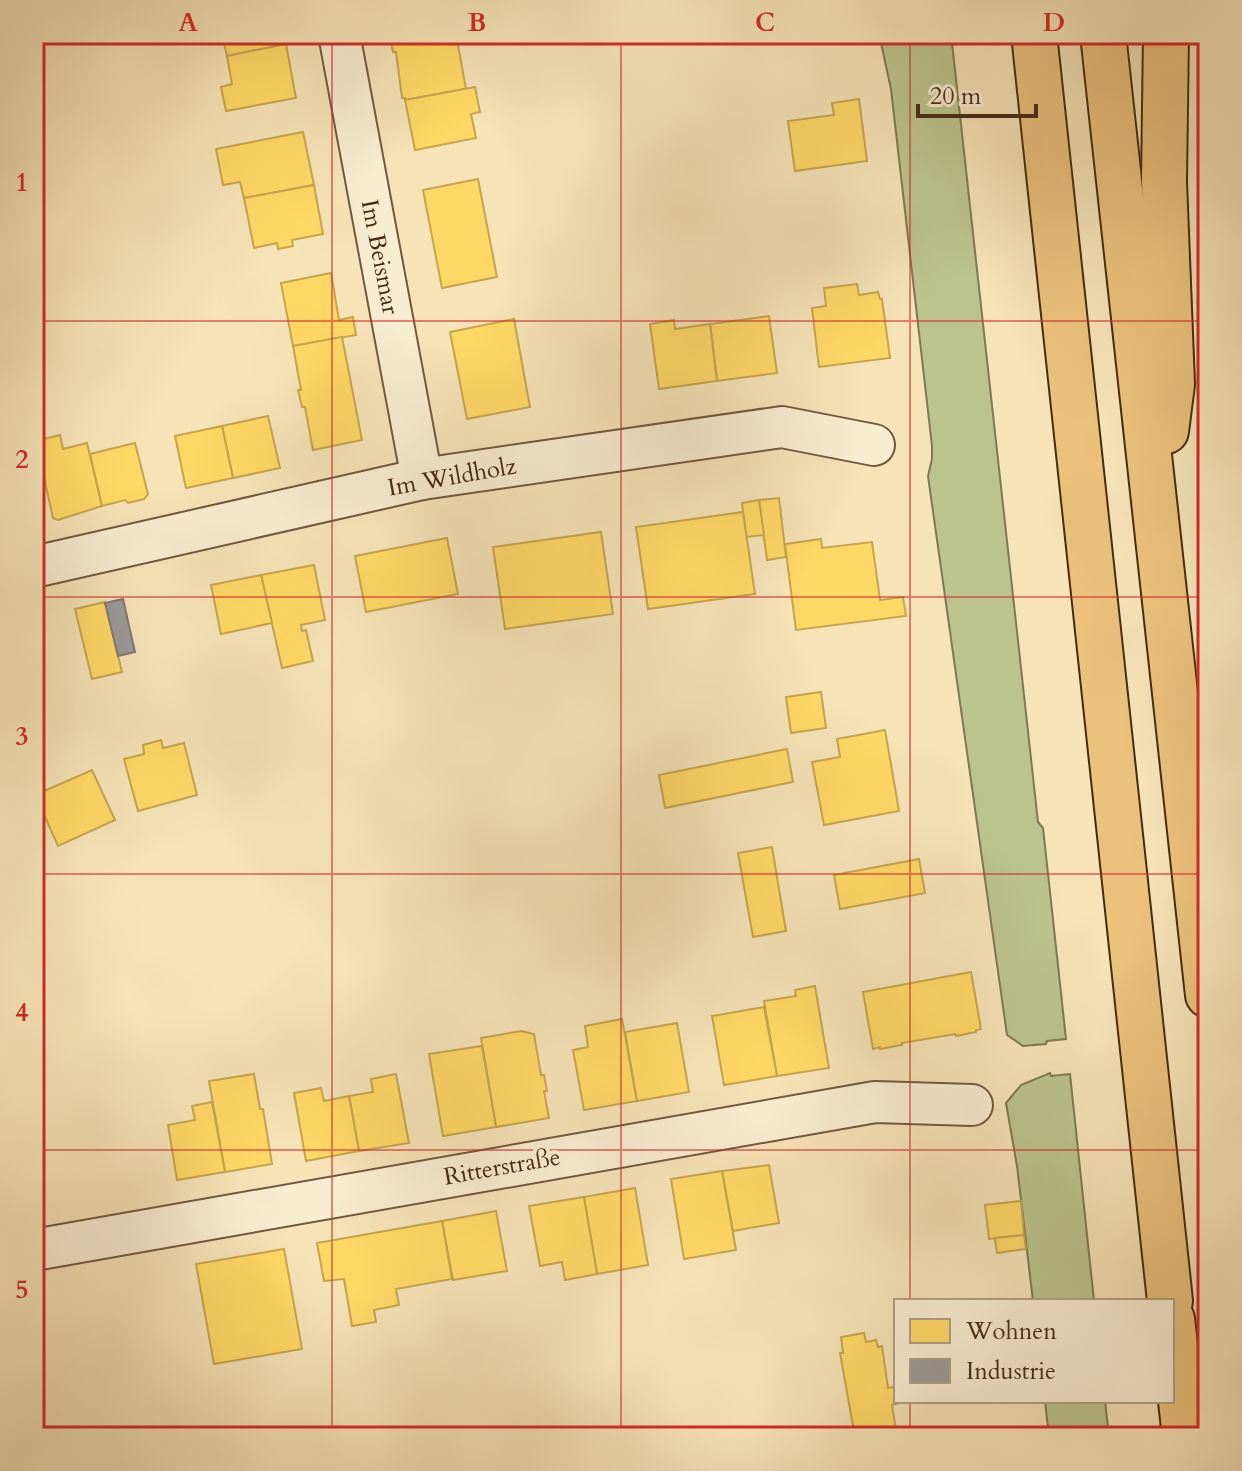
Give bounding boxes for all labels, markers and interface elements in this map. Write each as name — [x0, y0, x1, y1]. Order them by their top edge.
text: A — [178, 5, 198, 40]
text: B — [468, 5, 486, 40]
text: C — [755, 5, 775, 40]
text: D — [1043, 5, 1065, 40]
scale bar — [918, 68, 1036, 118]
text: 20 m — [930, 80, 982, 113]
text: 1 — [15, 165, 29, 200]
street label: Im Beismar — [353, 197, 407, 317]
text: 2 — [15, 442, 29, 477]
street label: Im Wildholz — [385, 449, 519, 505]
text: 3 — [15, 719, 29, 754]
text: 4 — [15, 995, 29, 1030]
street label: Ritterstraße — [441, 1140, 563, 1194]
text: 5 — [15, 1272, 29, 1307]
legend — [894, 1299, 1174, 1403]
text: Wohnen — [965, 1315, 1057, 1348]
text: Industrie — [966, 1355, 1056, 1388]

